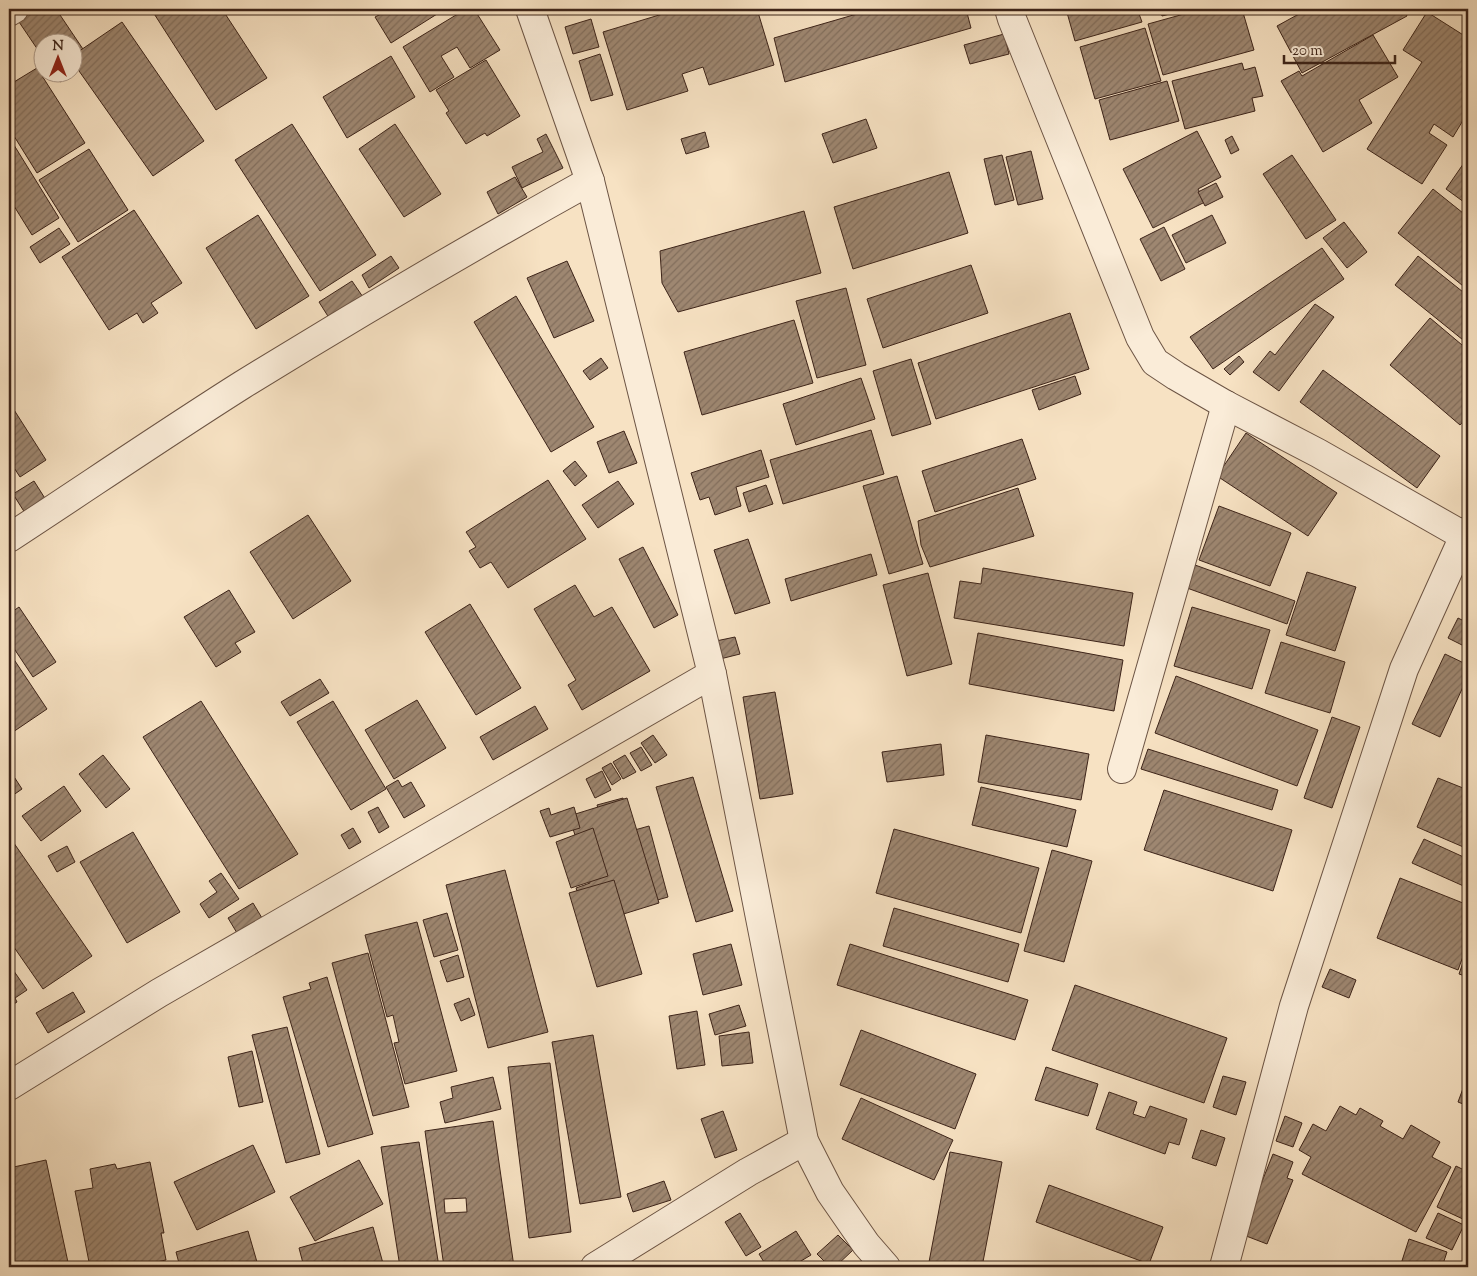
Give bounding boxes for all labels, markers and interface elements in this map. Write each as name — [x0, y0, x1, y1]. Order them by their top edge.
north arrow — [32, 32, 82, 82]
scale bar — [1284, 32, 1396, 64]
text: N — [52, 37, 64, 57]
text: 20 m — [1292, 41, 1323, 62]

